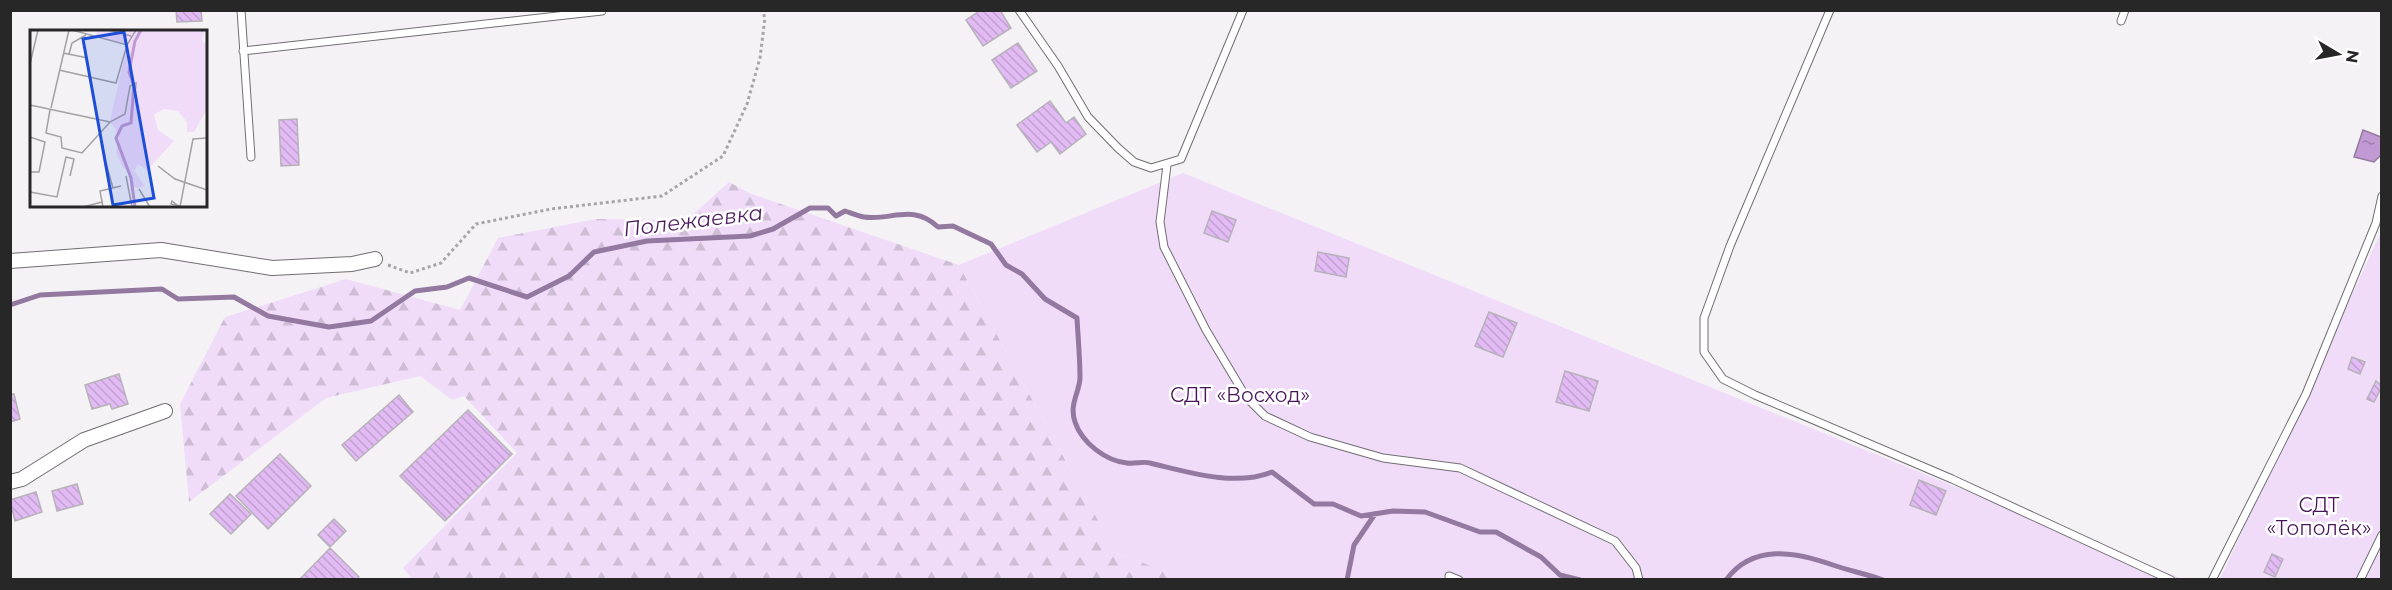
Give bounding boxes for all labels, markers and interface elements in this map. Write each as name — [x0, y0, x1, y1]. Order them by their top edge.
north arrow — [2308, 24, 2368, 84]
inset map — [30, 30, 207, 207]
text: N — [2342, 48, 2363, 65]
water label: Полежаевка — [622, 200, 764, 241]
park label: СДТ «Восход» — [1170, 383, 1310, 407]
park label: СДТ «Тополёк» — [2267, 493, 2371, 540]

